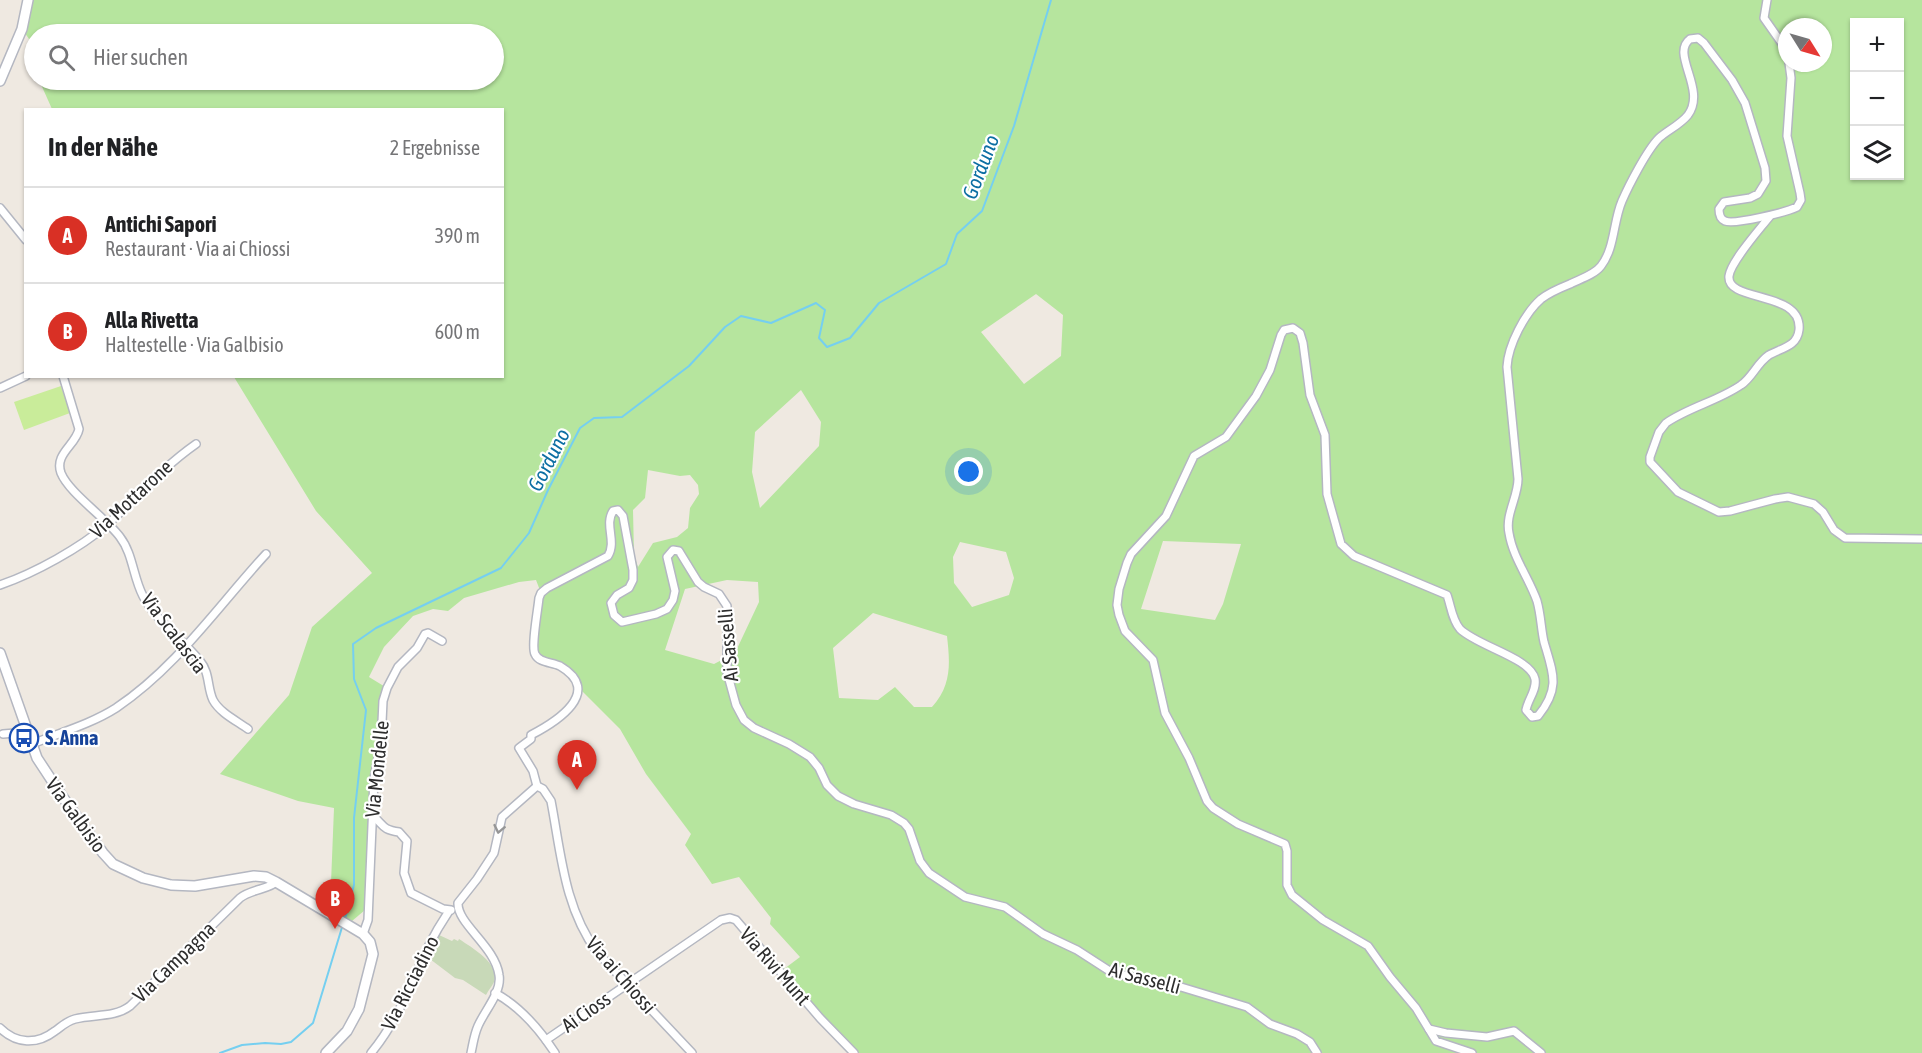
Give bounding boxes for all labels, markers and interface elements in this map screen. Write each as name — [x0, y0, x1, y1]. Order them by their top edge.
north arrow — [1778, 18, 1832, 72]
map controls — [1850, 18, 1904, 180]
button: + — [1850, 18, 1904, 72]
search box — [24, 24, 504, 90]
icon: search — [45, 41, 78, 74]
text: Hier suchen — [93, 44, 188, 70]
button: − — [1850, 72, 1904, 126]
button: layers — [1850, 126, 1904, 180]
water label: Gorduno — [957, 131, 1003, 202]
text: In der Nähe — [48, 132, 158, 162]
text: 2 Ergebnisse — [390, 136, 480, 159]
text: Antichi Sapori — [105, 211, 217, 237]
text: A — [63, 224, 72, 247]
text: 390 m — [435, 224, 480, 247]
text: Restaurant · Via ai Chiossi — [105, 237, 290, 260]
text: Alla Rivetta — [105, 307, 198, 333]
text: B — [63, 320, 72, 343]
text: 600 m — [435, 320, 480, 343]
text: Haltestelle · Via Galbisio — [105, 333, 284, 356]
water label: Gorduno — [522, 424, 574, 495]
street label: Via Mottarone — [85, 455, 177, 543]
your location — [954, 457, 983, 486]
street label: Via Scalascia — [137, 588, 212, 677]
street label: Ai Sasselli — [713, 608, 742, 683]
street label: Via Mondelle — [360, 720, 393, 818]
bus stop icon: S. Anna — [8, 722, 40, 754]
place label: S. Anna — [45, 726, 98, 749]
pin: A — [558, 740, 596, 790]
street label: Via Galbisio — [42, 773, 111, 857]
one-way arrow — [494, 824, 507, 834]
pin: B — [316, 880, 354, 929]
street label: Via Campagna — [128, 917, 220, 1007]
street label: Via Rivi Munt — [735, 922, 815, 1009]
street label: Via ai Chiossi — [582, 931, 661, 1018]
street label: Via Ricciadino — [376, 932, 443, 1034]
street label: Ai Sasselli — [1107, 957, 1183, 998]
street label: Ai Cioss — [557, 987, 615, 1037]

